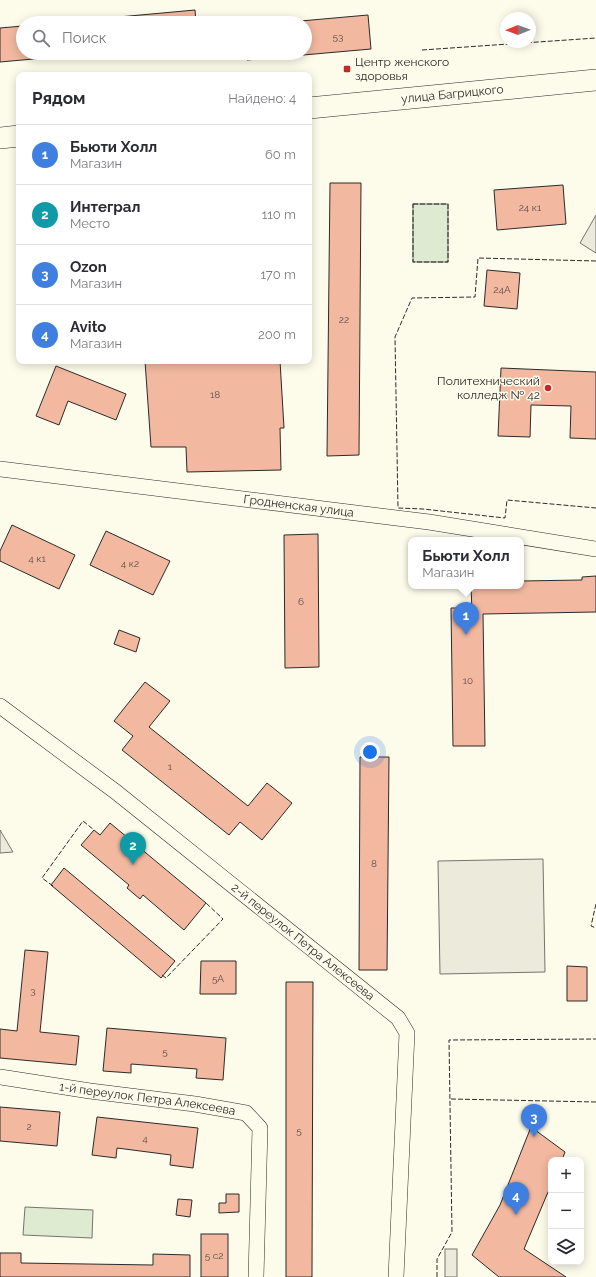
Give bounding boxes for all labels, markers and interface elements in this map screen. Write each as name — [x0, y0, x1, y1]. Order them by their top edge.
north arrow — [500, 12, 536, 48]
search box — [16, 16, 312, 60]
icon: search — [30, 27, 52, 49]
text: Поиск — [62, 29, 107, 47]
house number: 53 — [333, 31, 343, 42]
place label: Центр женского здоровья — [355, 55, 449, 83]
marker: Центр женского здоровья — [342, 64, 352, 74]
street label: улица Багрицкого — [400, 82, 504, 106]
text: Рядом — [32, 88, 85, 108]
text: Найдено: 4 — [228, 91, 296, 106]
text: Бьюти Холл — [70, 138, 157, 156]
text: 1 — [42, 147, 48, 162]
text: 60 m — [265, 147, 296, 162]
text: Магазин — [70, 156, 122, 171]
text: Интеграл — [70, 198, 140, 216]
house number: 24 к1 — [519, 202, 542, 213]
text: 2 — [41, 207, 49, 222]
text: 110 m — [262, 207, 296, 222]
text: Место — [70, 216, 110, 231]
text: Ozon — [70, 258, 107, 276]
text: 3 — [41, 267, 49, 282]
text: 170 m — [260, 267, 296, 282]
text: Магазин — [70, 276, 122, 291]
house number: 24А — [493, 284, 511, 295]
house number: 22 — [339, 314, 349, 325]
text: Avito — [70, 318, 106, 336]
text: 4 — [41, 327, 49, 342]
text: 200 m — [258, 327, 296, 342]
text: Магазин — [70, 336, 122, 351]
place label: Политехнический колледж № 42 — [437, 374, 540, 402]
marker: Политехнический колледж № 42 — [543, 383, 553, 393]
house number: 18 — [210, 389, 220, 400]
street label: Гродненская улица — [243, 492, 355, 520]
popup — [408, 537, 524, 589]
text: Бьюти Холл — [422, 547, 510, 565]
house number: 4 к1 — [28, 553, 46, 564]
house number: 4 к2 — [121, 558, 139, 569]
text: Магазин — [422, 565, 474, 580]
house number: 6 — [298, 596, 304, 607]
pin: 1 — [453, 602, 479, 635]
house number: 10 — [463, 675, 473, 686]
your location — [360, 742, 380, 762]
house number: 1 — [168, 761, 173, 772]
pin: 2 — [120, 832, 146, 865]
house number: 8 — [371, 858, 377, 869]
street label: 2-й переулок Петра Алексеева — [229, 880, 377, 1003]
house number: 5А — [212, 973, 224, 984]
house number: 3 — [30, 985, 36, 996]
house number: 5 — [162, 1046, 168, 1057]
street label: 1-й переулок Петра Алексеева — [58, 1079, 237, 1118]
pin: 3 — [521, 1104, 547, 1137]
house number: 2 — [26, 1121, 32, 1132]
house number: 5 — [296, 1125, 302, 1136]
house number: 4 — [142, 1133, 148, 1144]
map controls — [548, 1157, 584, 1265]
button: + — [548, 1157, 584, 1193]
pin: 4 — [503, 1182, 529, 1215]
button: − — [548, 1193, 584, 1229]
button: layers — [548, 1229, 584, 1265]
house number: 5 с2 — [205, 1250, 223, 1261]

